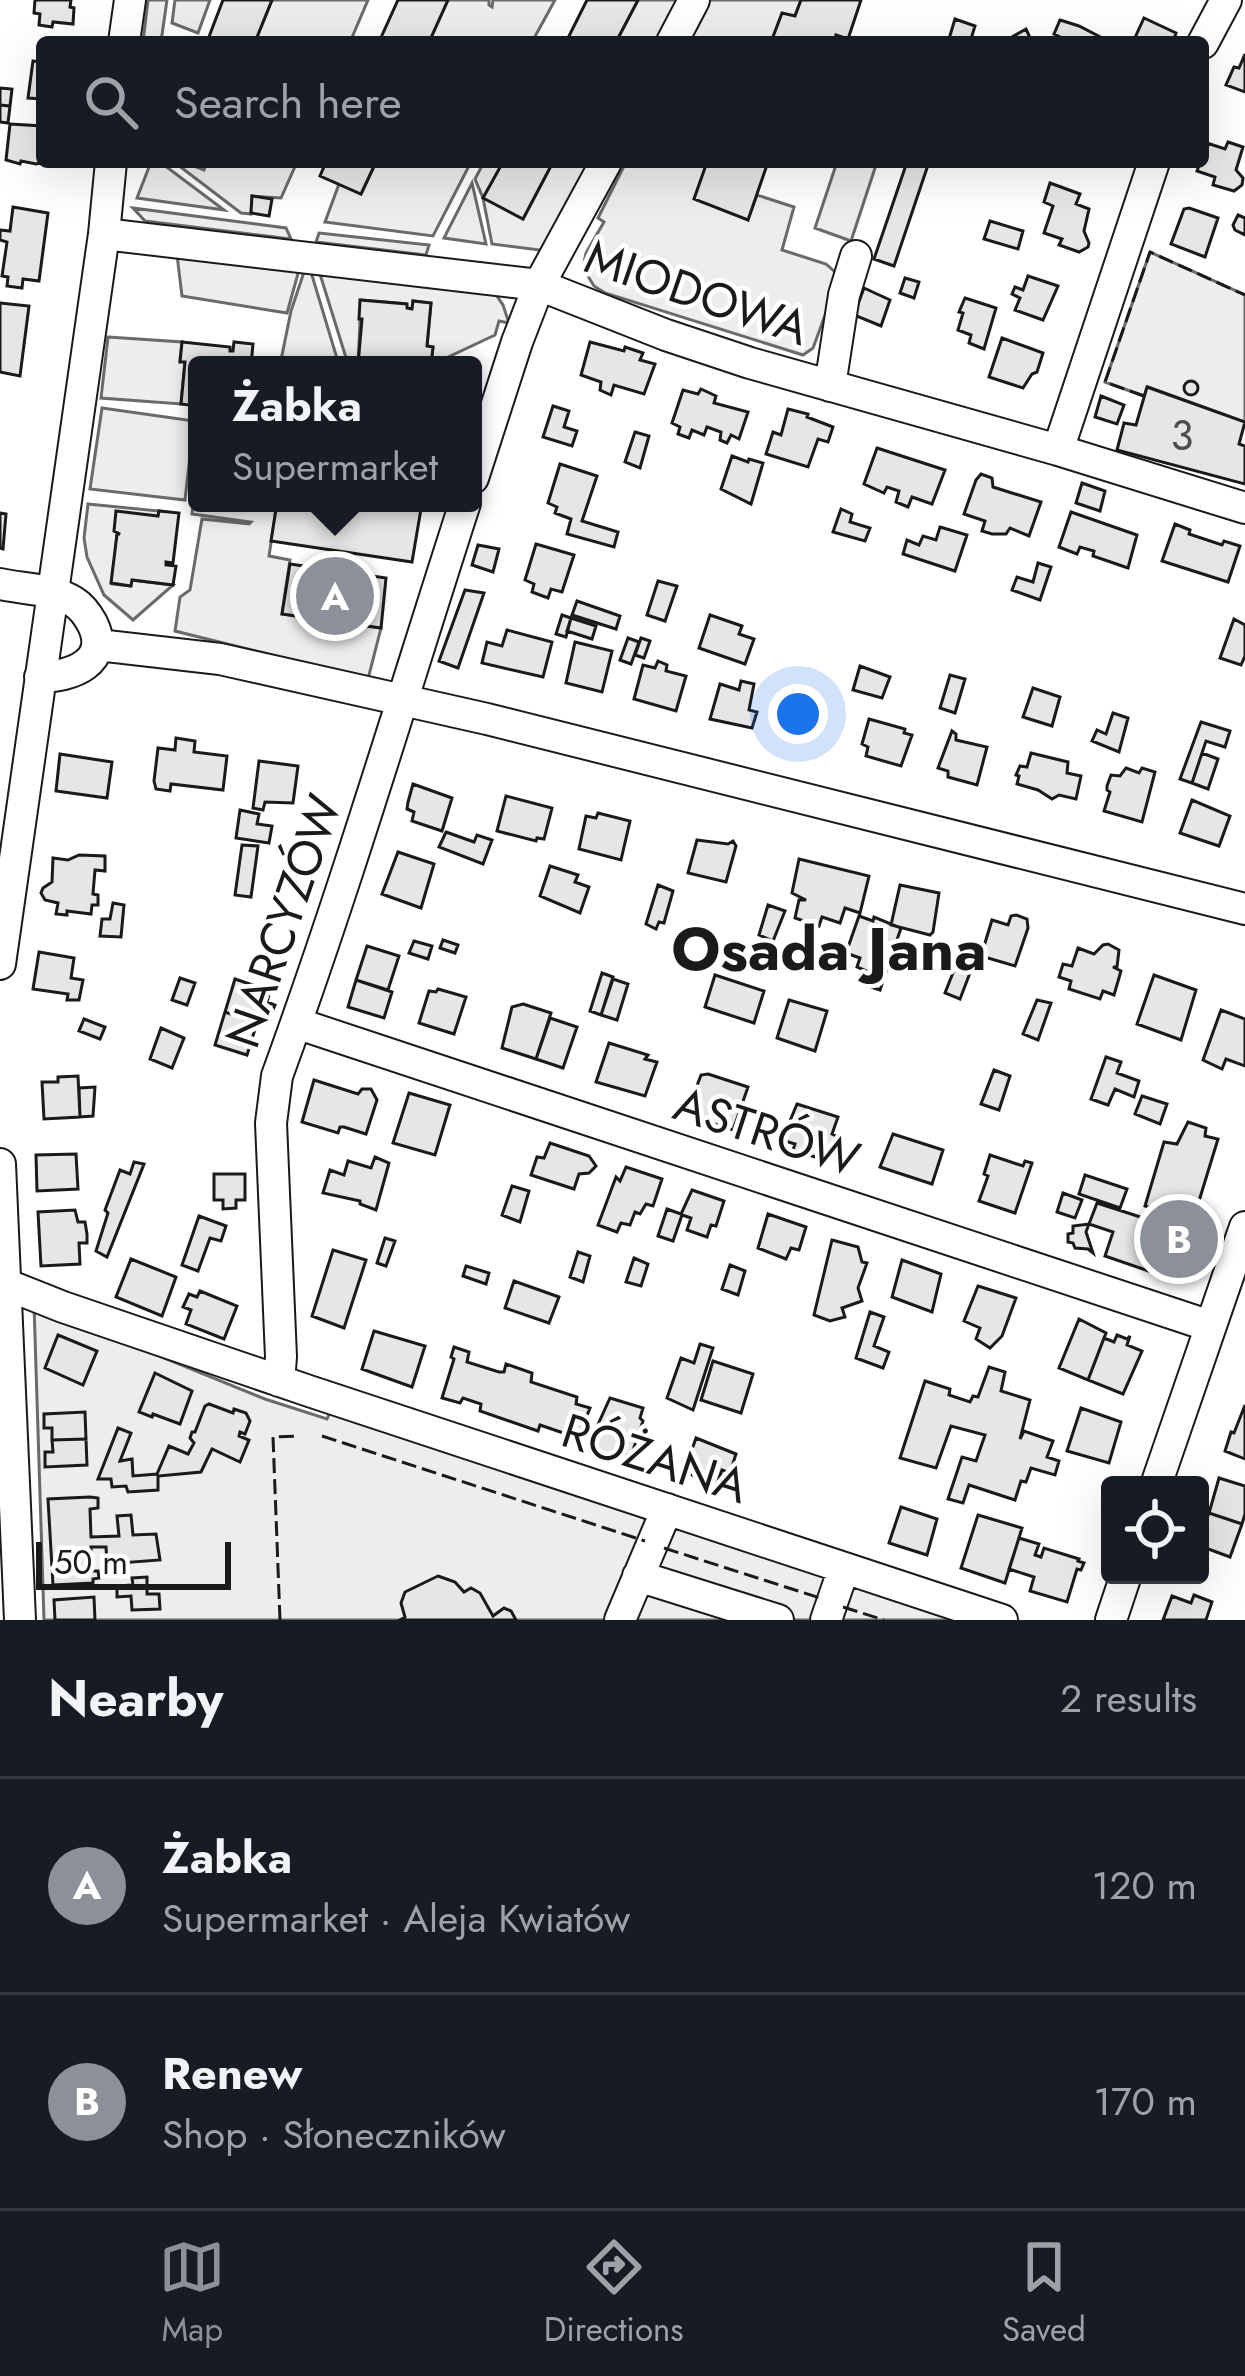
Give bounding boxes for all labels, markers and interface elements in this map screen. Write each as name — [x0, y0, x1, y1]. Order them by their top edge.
search box — [36, 36, 1209, 168]
icon: search — [78, 69, 144, 135]
text: Search here — [174, 70, 402, 135]
street label: MIODOWA — [576, 222, 818, 363]
popup — [188, 356, 482, 512]
text: Żabka — [232, 373, 362, 438]
house number: 3 — [1171, 405, 1193, 466]
text: Supermarket — [232, 438, 438, 495]
pin: A — [296, 551, 374, 641]
your location — [768, 684, 828, 744]
street label: NARCYZÓW — [208, 785, 359, 1057]
district label: Osada Jana — [671, 906, 987, 993]
street label: ASTRÓW — [665, 1069, 869, 1194]
pin: B — [1140, 1194, 1218, 1284]
street label: RÓŻANA — [553, 1396, 757, 1521]
map controls — [1101, 1476, 1209, 1584]
button: locate — [1101, 1476, 1209, 1584]
scale bar — [36, 1536, 231, 1589]
text: 50 m — [54, 1539, 128, 1586]
text: Nearby — [48, 1661, 223, 1735]
text: 2 results — [1060, 1670, 1197, 1727]
text: Żabka — [162, 1825, 292, 1890]
text: A — [73, 1857, 101, 1914]
text: 120 m — [1092, 1857, 1197, 1914]
text: Supermarket · Aleja Kwiatów — [162, 1890, 630, 1947]
text: Renew — [162, 2041, 302, 2106]
text: B — [74, 2073, 100, 2130]
text: 170 m — [1093, 2073, 1197, 2130]
text: Shop · Słoneczników — [162, 2106, 506, 2163]
tab: Map — [159, 2234, 225, 2353]
tab: Directions — [544, 2234, 684, 2353]
tab: Saved — [1002, 2234, 1086, 2353]

